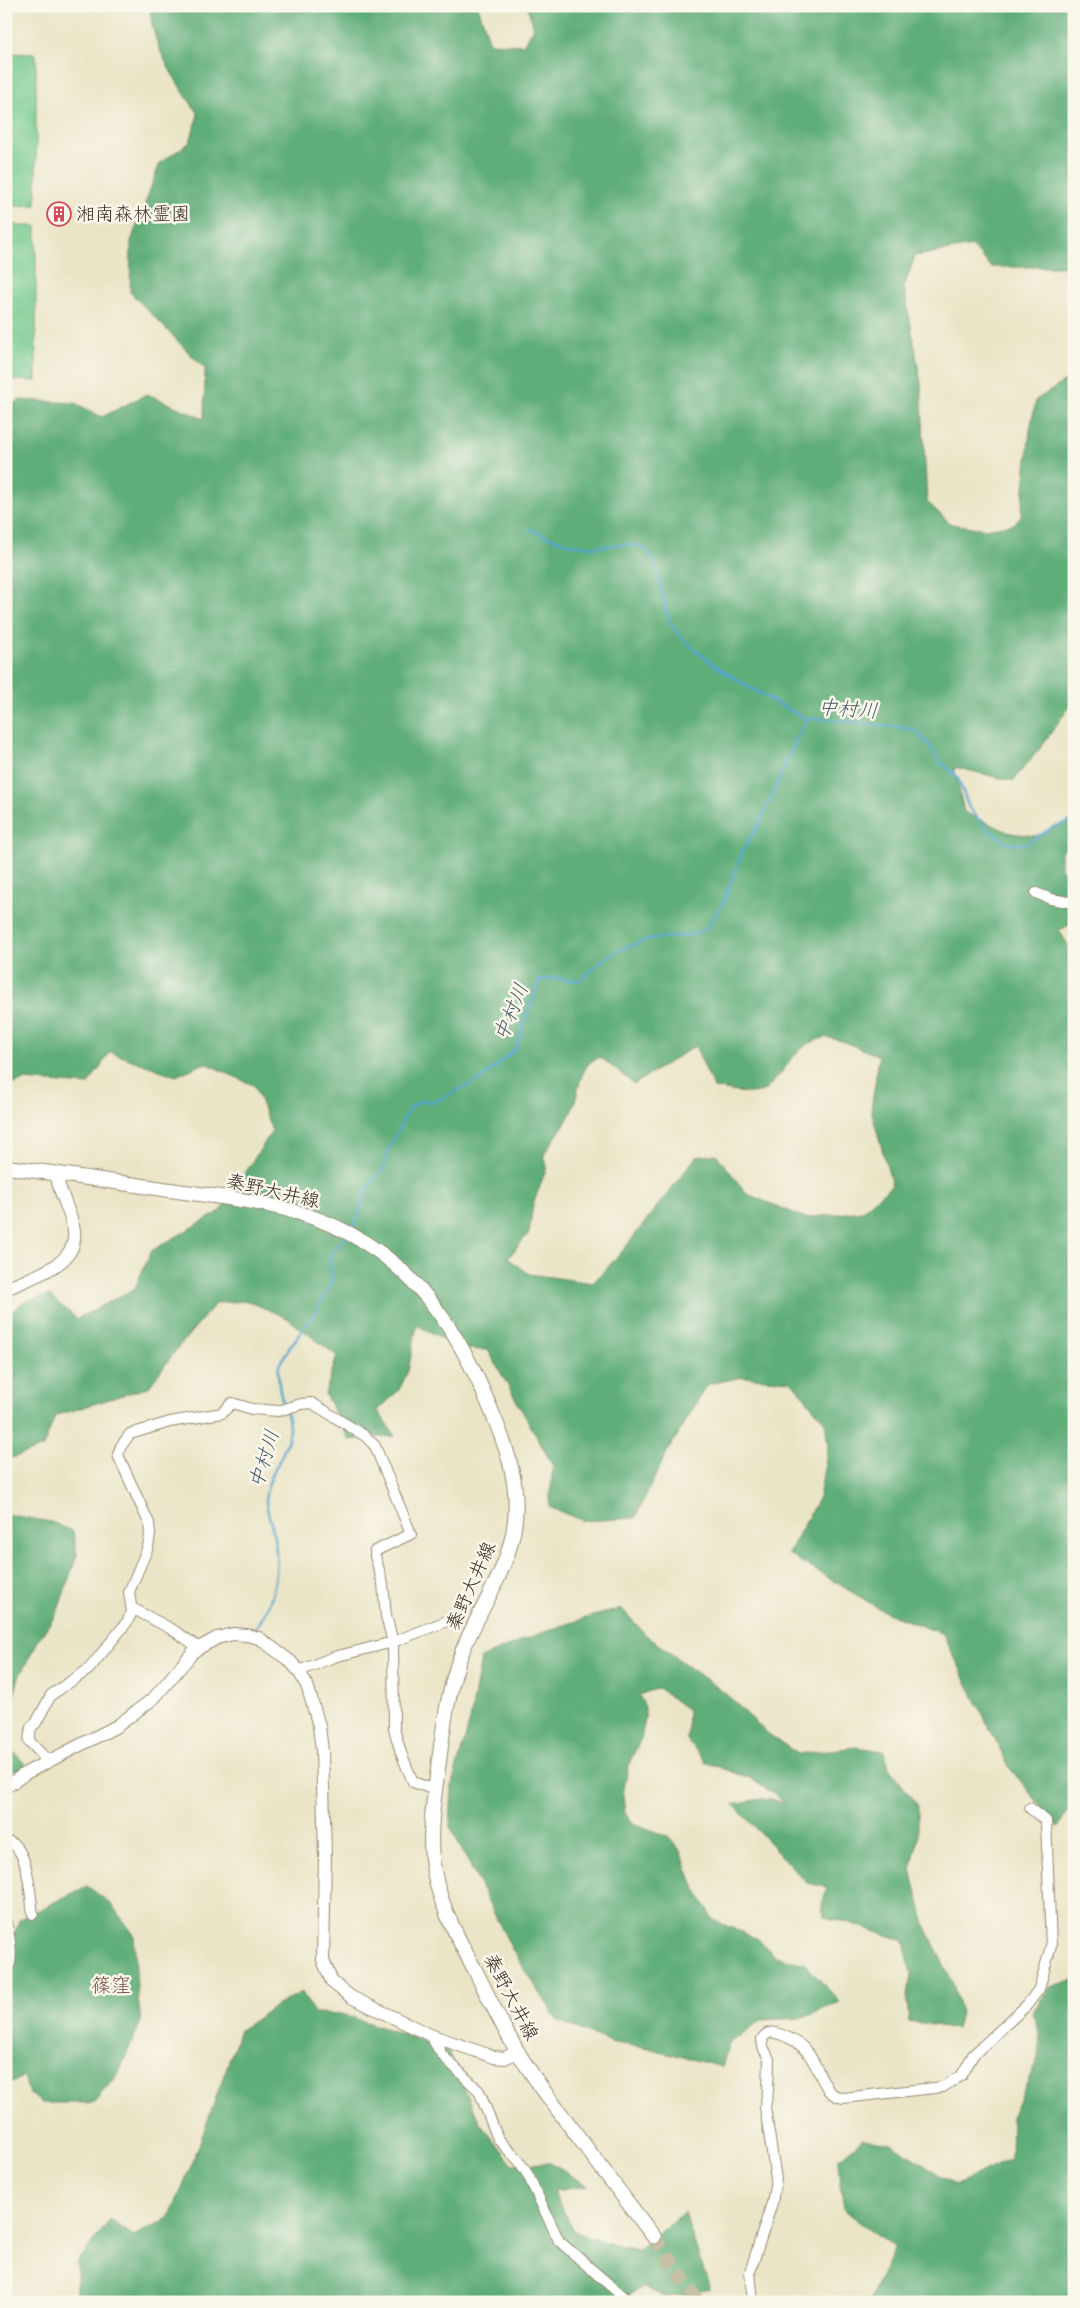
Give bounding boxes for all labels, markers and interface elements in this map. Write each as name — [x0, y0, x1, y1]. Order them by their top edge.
building icon: 湘南森林霊園 — [46, 201, 72, 227]
place label: 湘南森林霊園 — [76, 203, 190, 225]
water label: 中村川 — [817, 695, 879, 723]
water label: 中村川 — [489, 980, 533, 1044]
street label: 秦野大井線 — [224, 1170, 322, 1212]
water label: 中村川 — [244, 1427, 284, 1491]
street label: 秦野大井線 — [442, 1538, 500, 1634]
street label: 秦野大井線 — [479, 1950, 543, 2044]
district label: 篠窪 — [91, 1974, 131, 1997]

